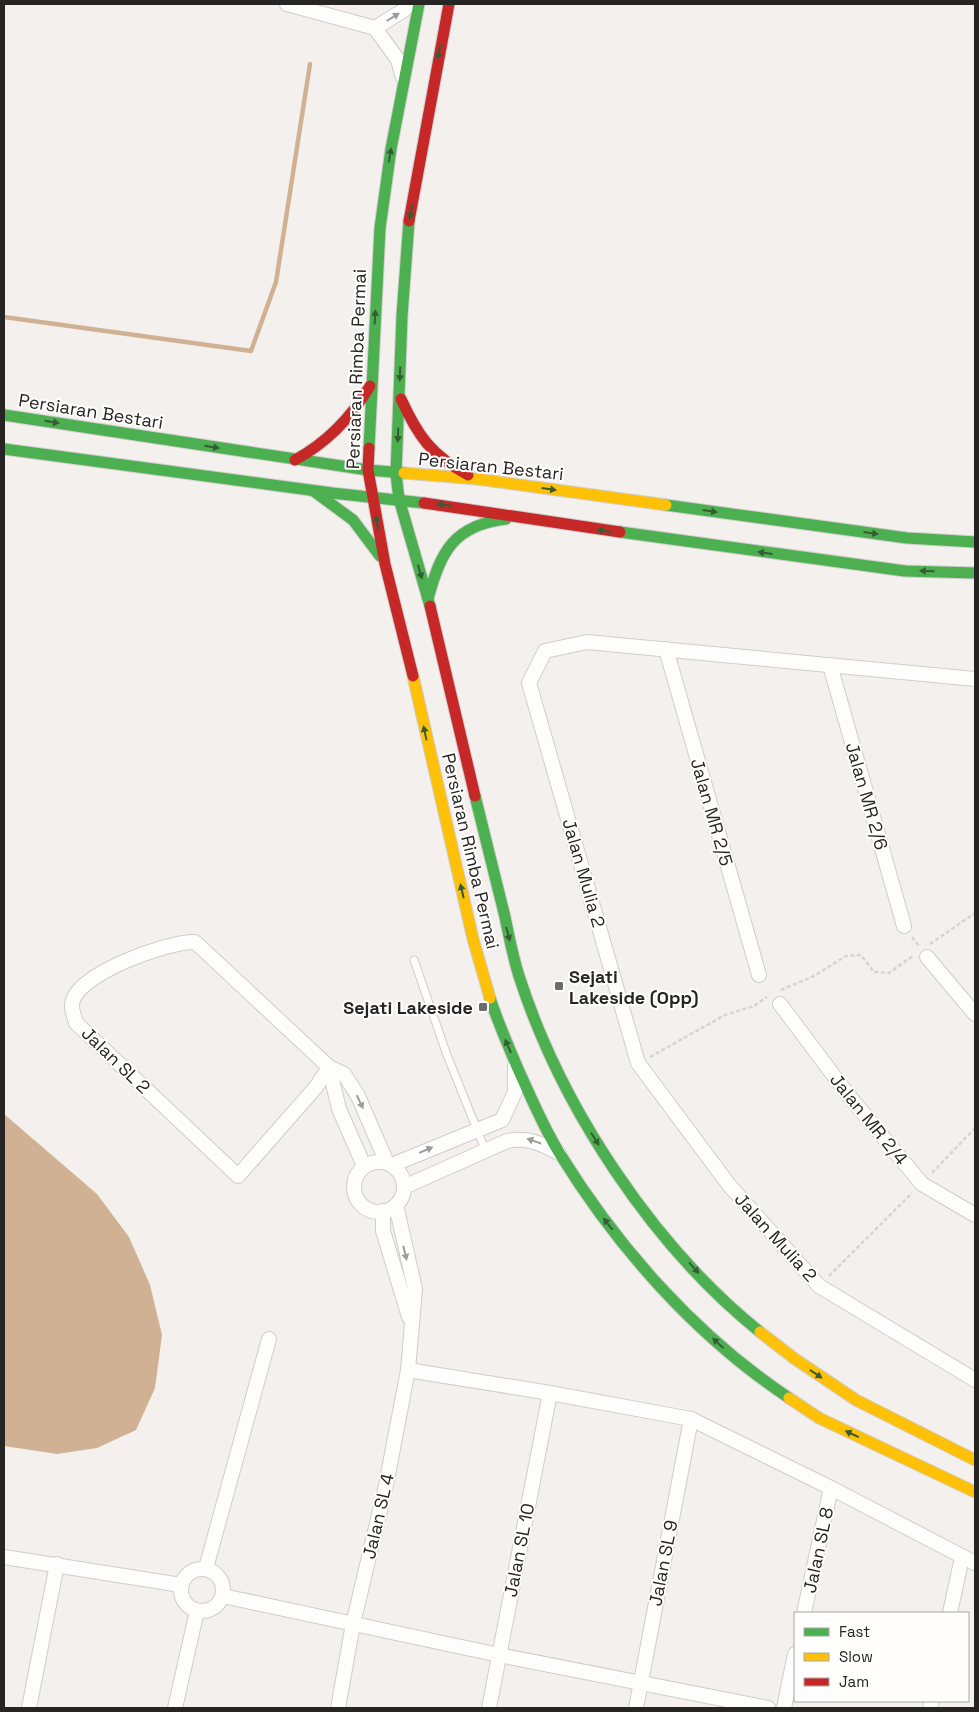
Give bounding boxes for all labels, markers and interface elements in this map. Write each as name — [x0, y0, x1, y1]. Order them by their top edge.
one-way arrow — [386, 12, 399, 21]
one-way arrow — [435, 44, 443, 60]
one-way arrow — [387, 147, 395, 163]
one-way arrow — [407, 204, 415, 220]
street label: Persiaran Rimba Permai — [341, 268, 371, 470]
one-way arrow — [371, 308, 379, 324]
one-way arrow — [396, 366, 404, 382]
street label: Persiaran Bestari — [17, 388, 165, 434]
one-way arrow — [44, 419, 60, 427]
one-way arrow — [394, 427, 402, 443]
one-way arrow — [205, 443, 221, 451]
street label: Persiaran Bestari — [417, 447, 565, 485]
one-way arrow — [542, 485, 558, 493]
one-way arrow — [436, 501, 452, 509]
one-way arrow — [703, 507, 719, 515]
one-way arrow — [373, 515, 381, 531]
one-way arrow — [596, 526, 612, 534]
one-way arrow — [864, 529, 880, 537]
one-way arrow — [757, 549, 773, 557]
one-way arrow — [416, 565, 424, 580]
one-way arrow — [918, 567, 934, 575]
one-way arrow — [421, 725, 429, 740]
street label: Jalan MR 2/6 — [841, 739, 893, 853]
street label: Persiaran Rimba Permai — [437, 751, 505, 951]
street label: Jalan MR 2/5 — [686, 756, 738, 868]
street label: Jalan Mulia 2 — [557, 816, 611, 930]
one-way arrow — [458, 883, 466, 898]
one-way arrow — [504, 927, 512, 942]
place label: Sejati Lakeside (Opp) — [569, 965, 699, 1009]
marker: Sejati Lakeside (Opp) — [553, 980, 565, 992]
place label: Sejati Lakeside — [343, 996, 473, 1019]
marker: Sejati Lakeside — [477, 1001, 489, 1013]
street label: Jalan SL 2 — [77, 1022, 155, 1098]
one-way arrow — [504, 1039, 512, 1053]
street label: Jalan MR 2/4 — [825, 1069, 913, 1169]
one-way arrow — [356, 1095, 364, 1109]
one-way arrow — [590, 1133, 599, 1146]
one-way arrow — [526, 1137, 541, 1144]
one-way arrow — [419, 1146, 433, 1154]
street label: Jalan Mulia 2 — [730, 1188, 822, 1286]
one-way arrow — [603, 1218, 614, 1231]
one-way arrow — [401, 1245, 409, 1260]
one-way arrow — [688, 1261, 699, 1274]
one-way arrow — [713, 1337, 725, 1349]
one-way arrow — [810, 1369, 823, 1378]
one-way arrow — [845, 1429, 859, 1437]
street label: Jalan SL 4 — [357, 1471, 399, 1561]
street label: Jalan SL 10 — [499, 1501, 539, 1599]
street label: Jalan SL 8 — [798, 1505, 838, 1595]
street label: Jalan SL 9 — [643, 1518, 683, 1608]
legend — [794, 1612, 969, 1702]
text: Fast — [839, 1622, 870, 1641]
text: Slow — [839, 1647, 873, 1666]
text: Jam — [839, 1672, 869, 1691]

